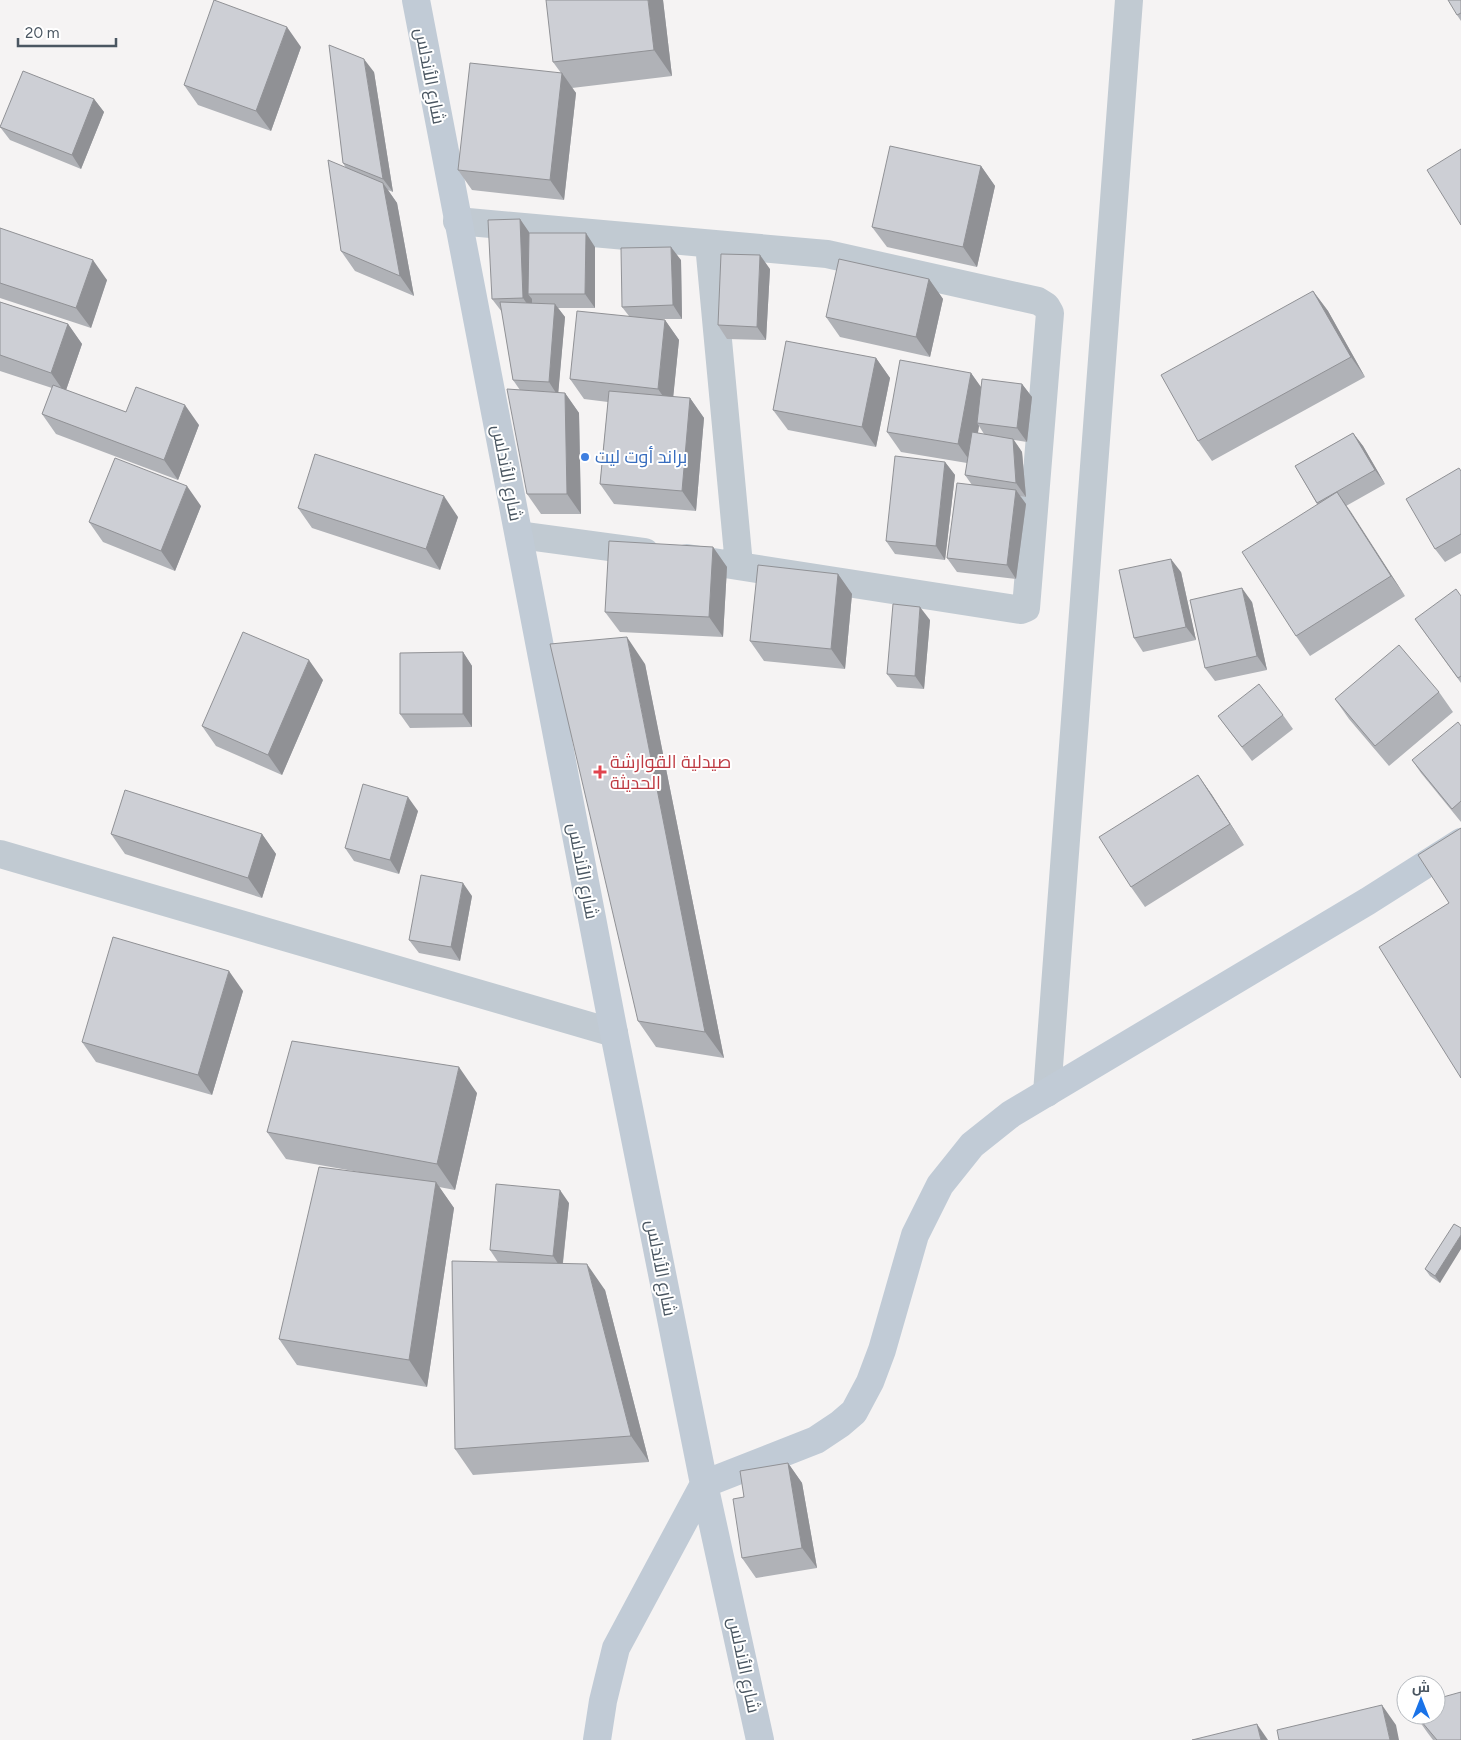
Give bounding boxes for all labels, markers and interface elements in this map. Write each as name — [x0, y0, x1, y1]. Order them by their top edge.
scale bar — [18, 15, 115, 47]
text: 20 m — [25, 24, 59, 42]
street label: شارع الأندلس — [409, 26, 450, 126]
street label: شارع الأندلس — [486, 423, 527, 523]
place label: براند أوت ليت — [595, 446, 687, 468]
marker: براند أوت ليت — [579, 451, 591, 463]
place label: صيدلية القوارشة الحديثة — [610, 751, 731, 794]
marker: صيدلية القوارشة الحديثة — [594, 766, 606, 778]
street label: شارع الأندلس — [562, 821, 603, 921]
street label: شارع الأندلس — [640, 1218, 681, 1318]
street label: شارع الأندلس — [722, 1615, 765, 1715]
north arrow — [1396, 1675, 1446, 1725]
text: ش — [1412, 1679, 1430, 1696]

